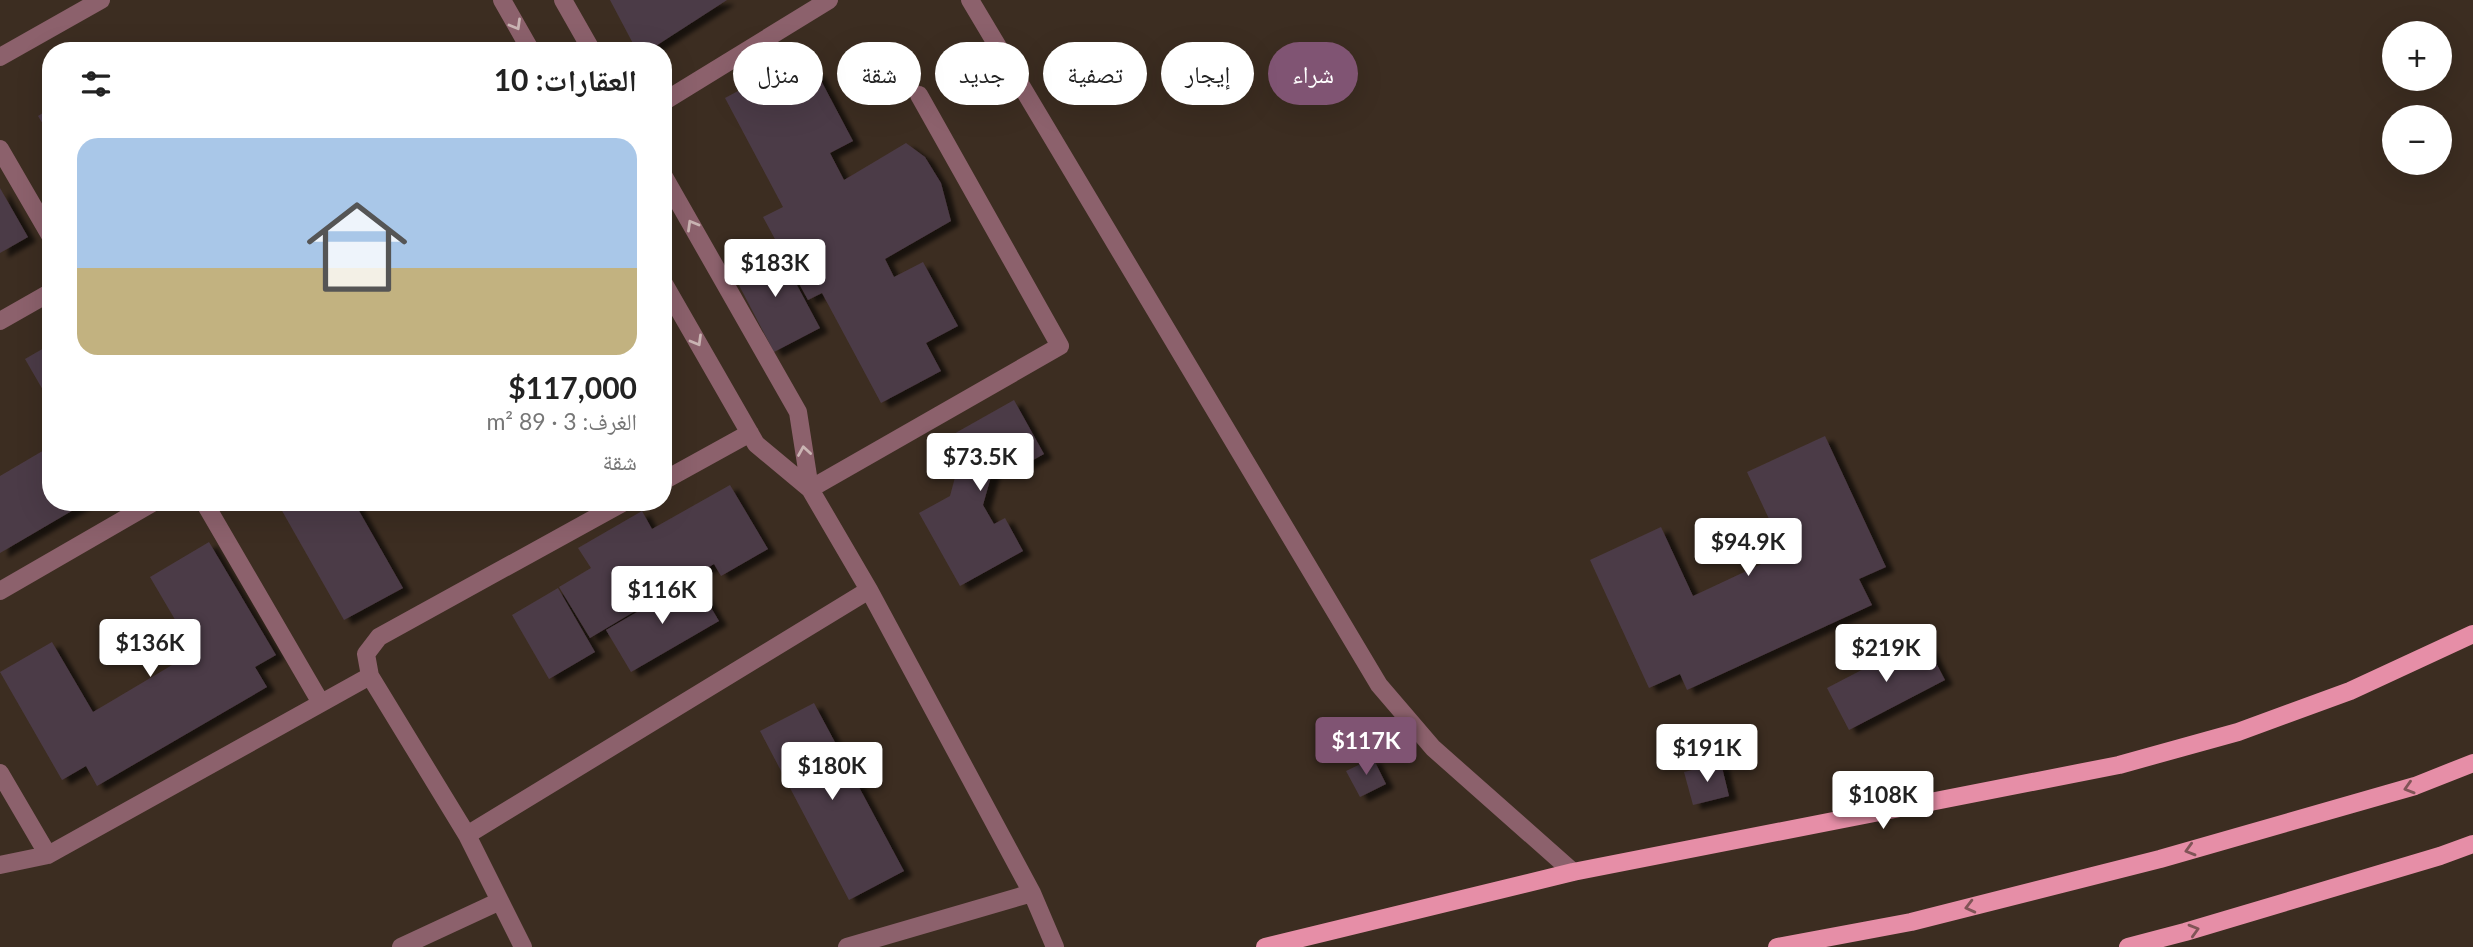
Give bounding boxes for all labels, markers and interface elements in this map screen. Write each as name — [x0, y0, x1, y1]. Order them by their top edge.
one-way arrow — [508, 18, 521, 31]
map controls — [2382, 21, 2452, 175]
button: + — [2382, 21, 2452, 91]
chip: منزل — [733, 42, 823, 105]
chip: شقة — [837, 42, 921, 105]
chip: جديد — [935, 42, 1029, 105]
chip: تصفية — [1043, 42, 1147, 105]
chip: إيجار — [1161, 42, 1254, 105]
chip: شراء — [1268, 42, 1358, 105]
text: العقارات: 10 — [494, 61, 637, 97]
icon: filters — [77, 65, 115, 103]
button: − — [2382, 105, 2452, 175]
icon: home — [294, 184, 420, 310]
one-way arrow — [687, 220, 700, 233]
pin: $183K — [726, 240, 824, 299]
text: $183K — [740, 248, 810, 276]
one-way arrow — [689, 333, 702, 346]
text: $117,000 — [508, 369, 637, 405]
text: الغرف: 3 · 89 m² — [486, 407, 637, 435]
pin: $73.5K — [923, 434, 1037, 493]
text: $73.5K — [943, 442, 1017, 470]
one-way arrow — [797, 445, 812, 457]
text: شقة — [603, 447, 637, 475]
pin: $94.9K — [1691, 518, 1805, 578]
text: $94.9K — [1711, 527, 1785, 555]
pin: $116K — [613, 566, 711, 626]
text: $116K — [627, 575, 697, 603]
pin: $136K — [101, 620, 199, 679]
pin: $219K — [1837, 624, 1935, 684]
text: $136K — [115, 628, 185, 656]
text: $219K — [1851, 633, 1921, 661]
pin: $117K — [1317, 718, 1415, 777]
pin: $191K — [1658, 724, 1756, 784]
text: $117K — [1331, 726, 1401, 754]
text: $191K — [1672, 733, 1742, 761]
pin: $180K — [783, 742, 881, 802]
text: $180K — [797, 751, 867, 779]
pin: $108K — [1834, 772, 1932, 831]
one-way arrow — [2404, 779, 2416, 794]
text: $108K — [1848, 780, 1918, 808]
one-way arrow — [2185, 842, 2197, 856]
one-way arrow — [1964, 899, 1976, 913]
one-way arrow — [2188, 923, 2200, 938]

